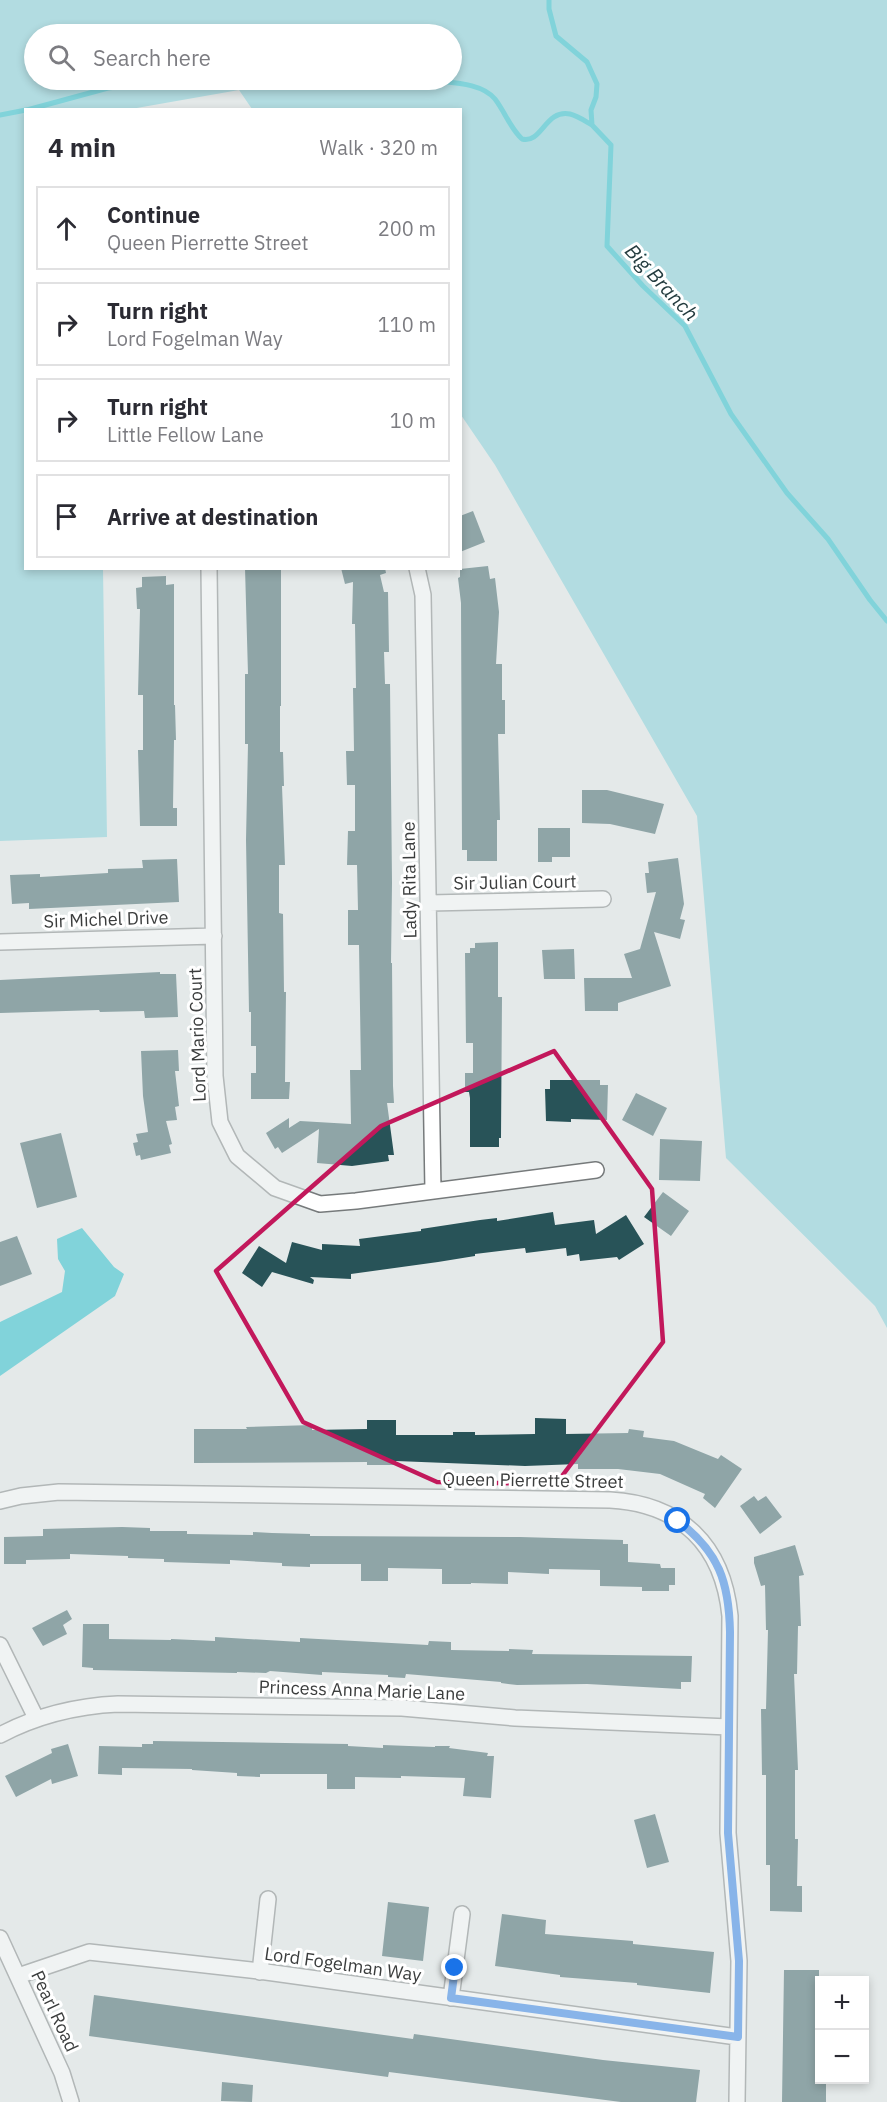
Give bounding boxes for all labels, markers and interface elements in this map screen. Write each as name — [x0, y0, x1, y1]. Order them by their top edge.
search box — [24, 24, 462, 90]
icon: search — [45, 41, 78, 74]
text: Search here — [93, 43, 211, 72]
text: 4 min — [48, 130, 116, 164]
text: Walk · 320 m — [320, 134, 438, 161]
text: Continue — [107, 200, 200, 229]
icon: ahead — [50, 212, 83, 245]
text: 200 m — [378, 215, 436, 242]
text: Queen Pierrette Street — [107, 229, 309, 256]
water label: Big Branch — [619, 238, 705, 326]
text: Turn right — [107, 296, 208, 325]
icon: right — [50, 308, 83, 341]
text: 110 m — [378, 311, 436, 338]
text: Lord Fogelman Way — [107, 325, 283, 352]
text: Turn right — [107, 392, 208, 421]
icon: right — [50, 404, 83, 437]
text: 10 m — [390, 407, 436, 434]
text: Little Fellow Lane — [107, 421, 264, 448]
icon: arrive — [50, 500, 83, 533]
text: Arrive at destination — [107, 502, 318, 531]
street label: Lady Rita Lane — [396, 821, 422, 939]
street label: Sir Julian Court — [453, 869, 577, 895]
street label: Sir Michel Drive — [43, 905, 169, 933]
street label: Lord Mario Court — [183, 968, 211, 1102]
street label: Queen Pierrette Street — [442, 1467, 624, 1493]
route start — [664, 1507, 690, 1533]
street label: Princess Anna Marie Lane — [258, 1675, 466, 1705]
street label: Lord Fogelman Way — [263, 1942, 423, 1986]
route end — [441, 1954, 467, 1980]
street label: Pearl Road — [26, 1967, 84, 2055]
map controls — [815, 1976, 869, 2084]
button: + — [815, 1976, 869, 2030]
button: − — [815, 2030, 869, 2084]

